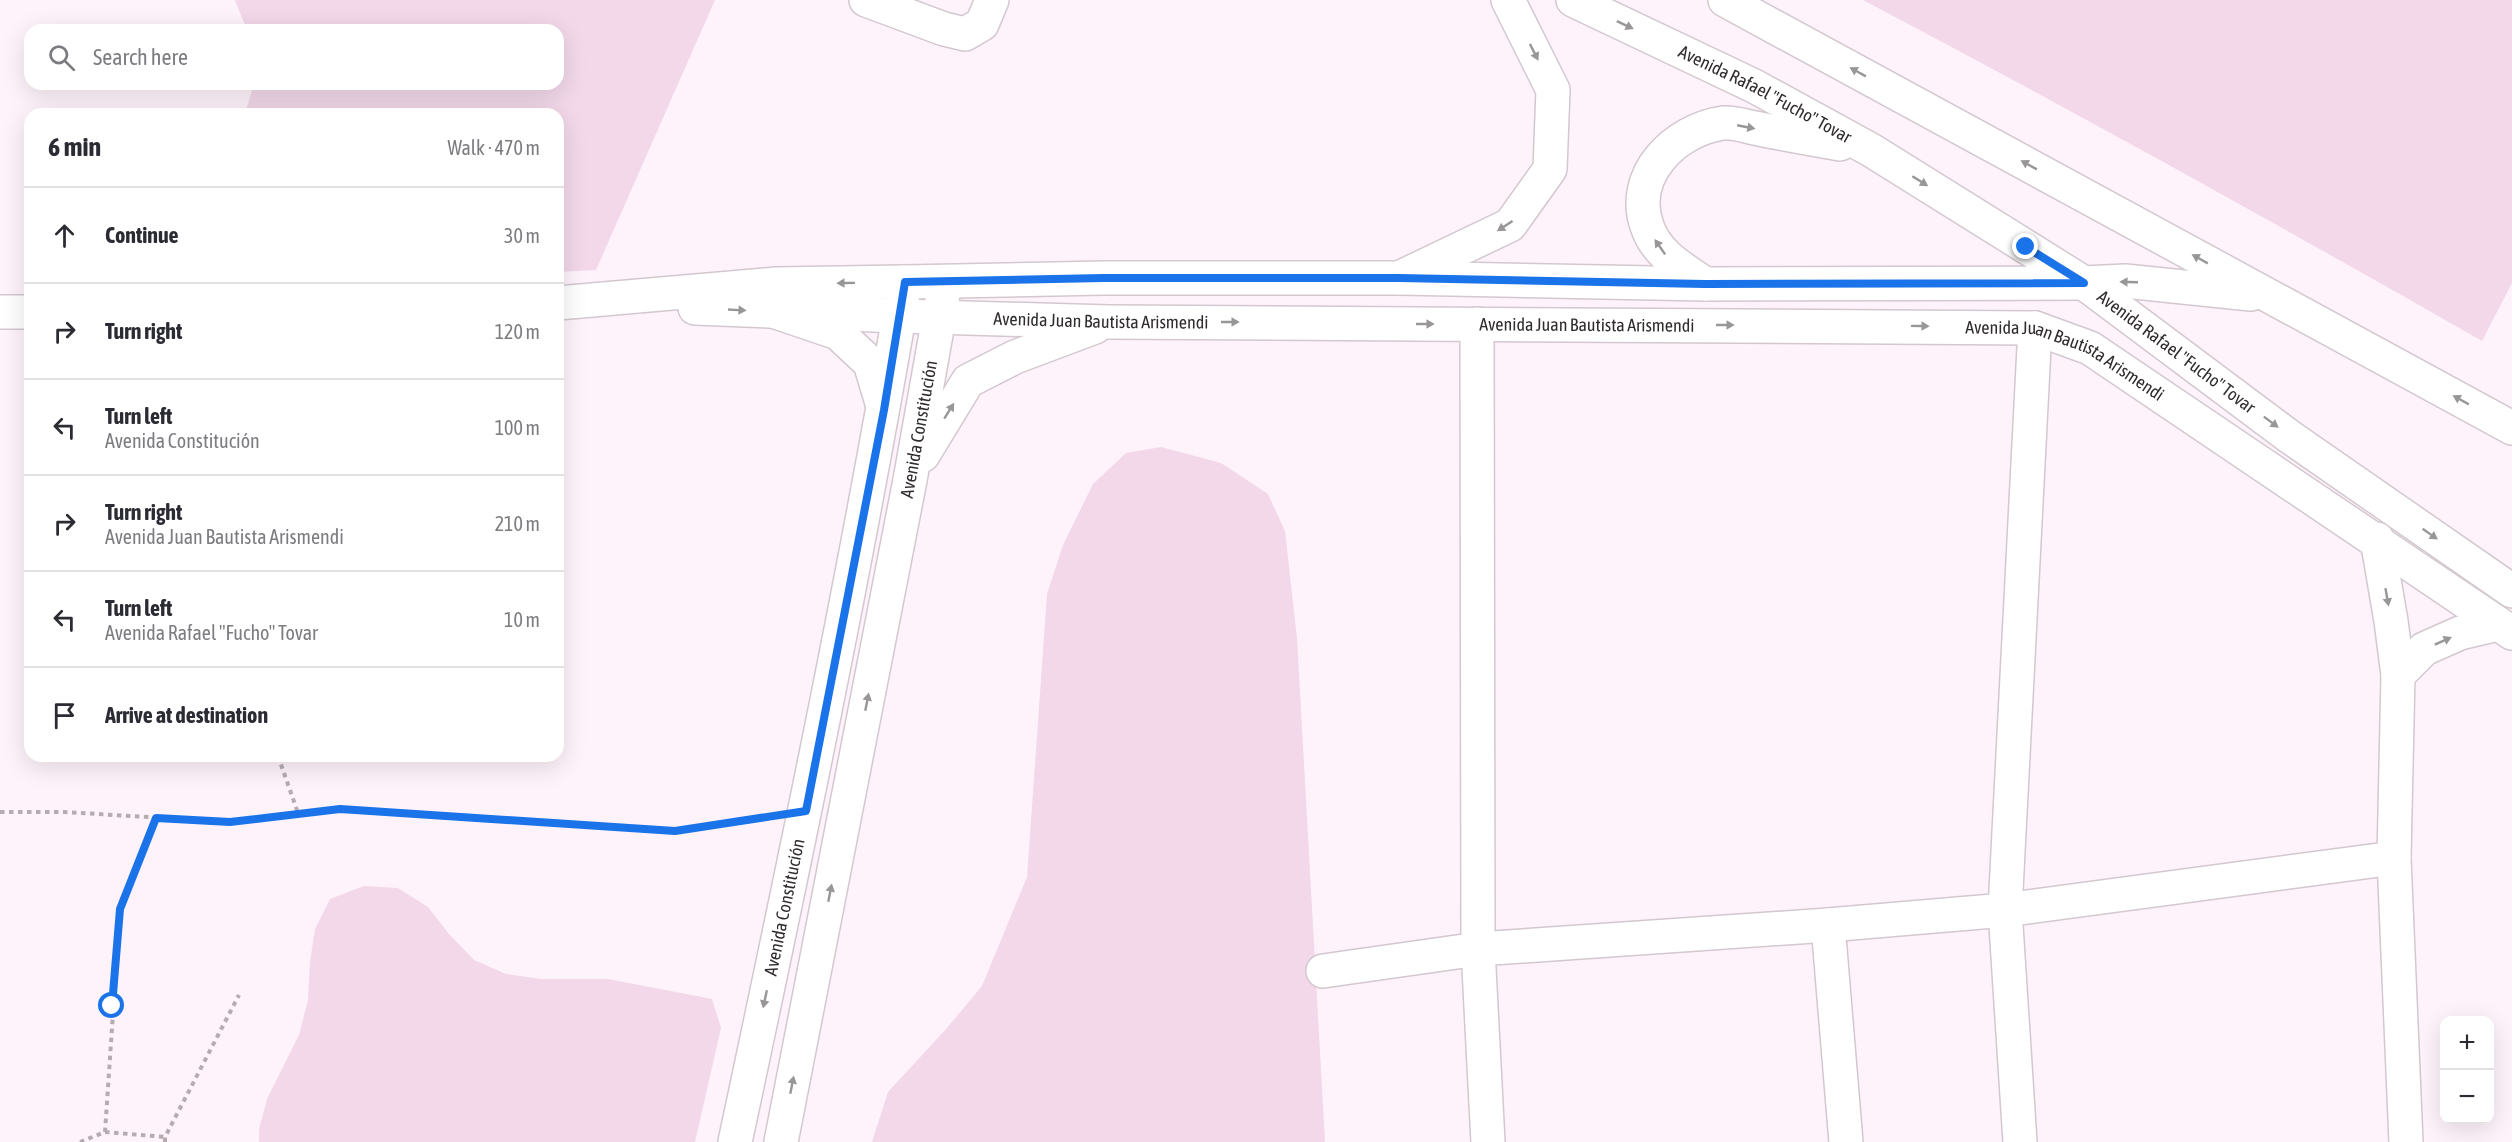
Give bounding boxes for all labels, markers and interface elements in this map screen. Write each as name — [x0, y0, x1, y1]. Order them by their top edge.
one-way arrow — [1617, 21, 1634, 30]
search box — [24, 24, 564, 90]
icon: search — [45, 41, 78, 74]
street label: Avenida Rafael "Fucho" Tovar — [1675, 41, 1856, 148]
text: Search here — [93, 44, 188, 70]
one-way arrow — [1529, 44, 1539, 61]
one-way arrow — [1849, 67, 1866, 77]
one-way arrow — [1737, 123, 1756, 132]
text: 6 min — [48, 132, 101, 162]
text: Walk · 470 m — [448, 136, 540, 159]
one-way arrow — [2020, 160, 2037, 170]
one-way arrow — [1912, 175, 1928, 186]
icon: ahead — [48, 219, 81, 252]
one-way arrow — [1497, 220, 1513, 231]
text: Continue — [105, 222, 179, 248]
text: 30 m — [504, 224, 540, 247]
route end — [2012, 233, 2038, 259]
one-way arrow — [1655, 239, 1666, 255]
one-way arrow — [2192, 254, 2209, 264]
one-way arrow — [2119, 277, 2138, 286]
one-way arrow — [837, 278, 856, 288]
street label: Avenida Rafael "Fucho" Tovar — [2093, 286, 2260, 418]
one-way arrow — [727, 306, 746, 315]
street label: Avenida Juan Bautista Arismendi — [993, 308, 1209, 333]
street label: Avenida Juan Bautista Arismendi — [1479, 313, 1695, 336]
icon: right — [48, 315, 81, 348]
street label: Avenida Juan Bautista Arismendi — [1965, 317, 2168, 405]
text: Turn right — [105, 318, 182, 344]
one-way arrow — [1221, 318, 1240, 327]
one-way arrow — [1416, 319, 1435, 329]
text: 120 m — [495, 320, 540, 343]
one-way arrow — [1716, 320, 1735, 330]
one-way arrow — [1911, 321, 1930, 331]
street label: Avenida Constitución — [896, 359, 941, 500]
one-way arrow — [2452, 395, 2469, 405]
text: Turn left — [105, 403, 172, 429]
one-way arrow — [943, 403, 954, 419]
icon: left — [48, 411, 81, 444]
text: 100 m — [495, 416, 540, 439]
one-way arrow — [2263, 416, 2278, 428]
text: Avenida Constitución — [105, 429, 260, 452]
text: Turn right — [105, 499, 182, 525]
icon: right — [48, 507, 81, 540]
text: 210 m — [495, 512, 540, 535]
text: Avenida Juan Bautista Arismendi — [105, 525, 344, 548]
one-way arrow — [2422, 528, 2438, 540]
one-way arrow — [2383, 588, 2392, 607]
text: Turn left — [105, 595, 172, 621]
icon: left — [48, 603, 81, 636]
text: 10 m — [504, 608, 540, 631]
text: Avenida Rafael "Fucho" Tovar — [105, 621, 318, 644]
one-way arrow — [2435, 636, 2452, 645]
one-way arrow — [863, 692, 872, 711]
icon: arrive — [48, 699, 81, 732]
text: Arrive at destination — [105, 702, 268, 728]
street label: Avenida Constitución — [760, 837, 809, 977]
one-way arrow — [826, 883, 835, 902]
one-way arrow — [760, 990, 770, 1008]
route start — [98, 992, 124, 1018]
map controls — [2440, 1016, 2494, 1124]
button: + — [2440, 1016, 2494, 1070]
button: − — [2440, 1070, 2494, 1124]
one-way arrow — [788, 1075, 797, 1094]

